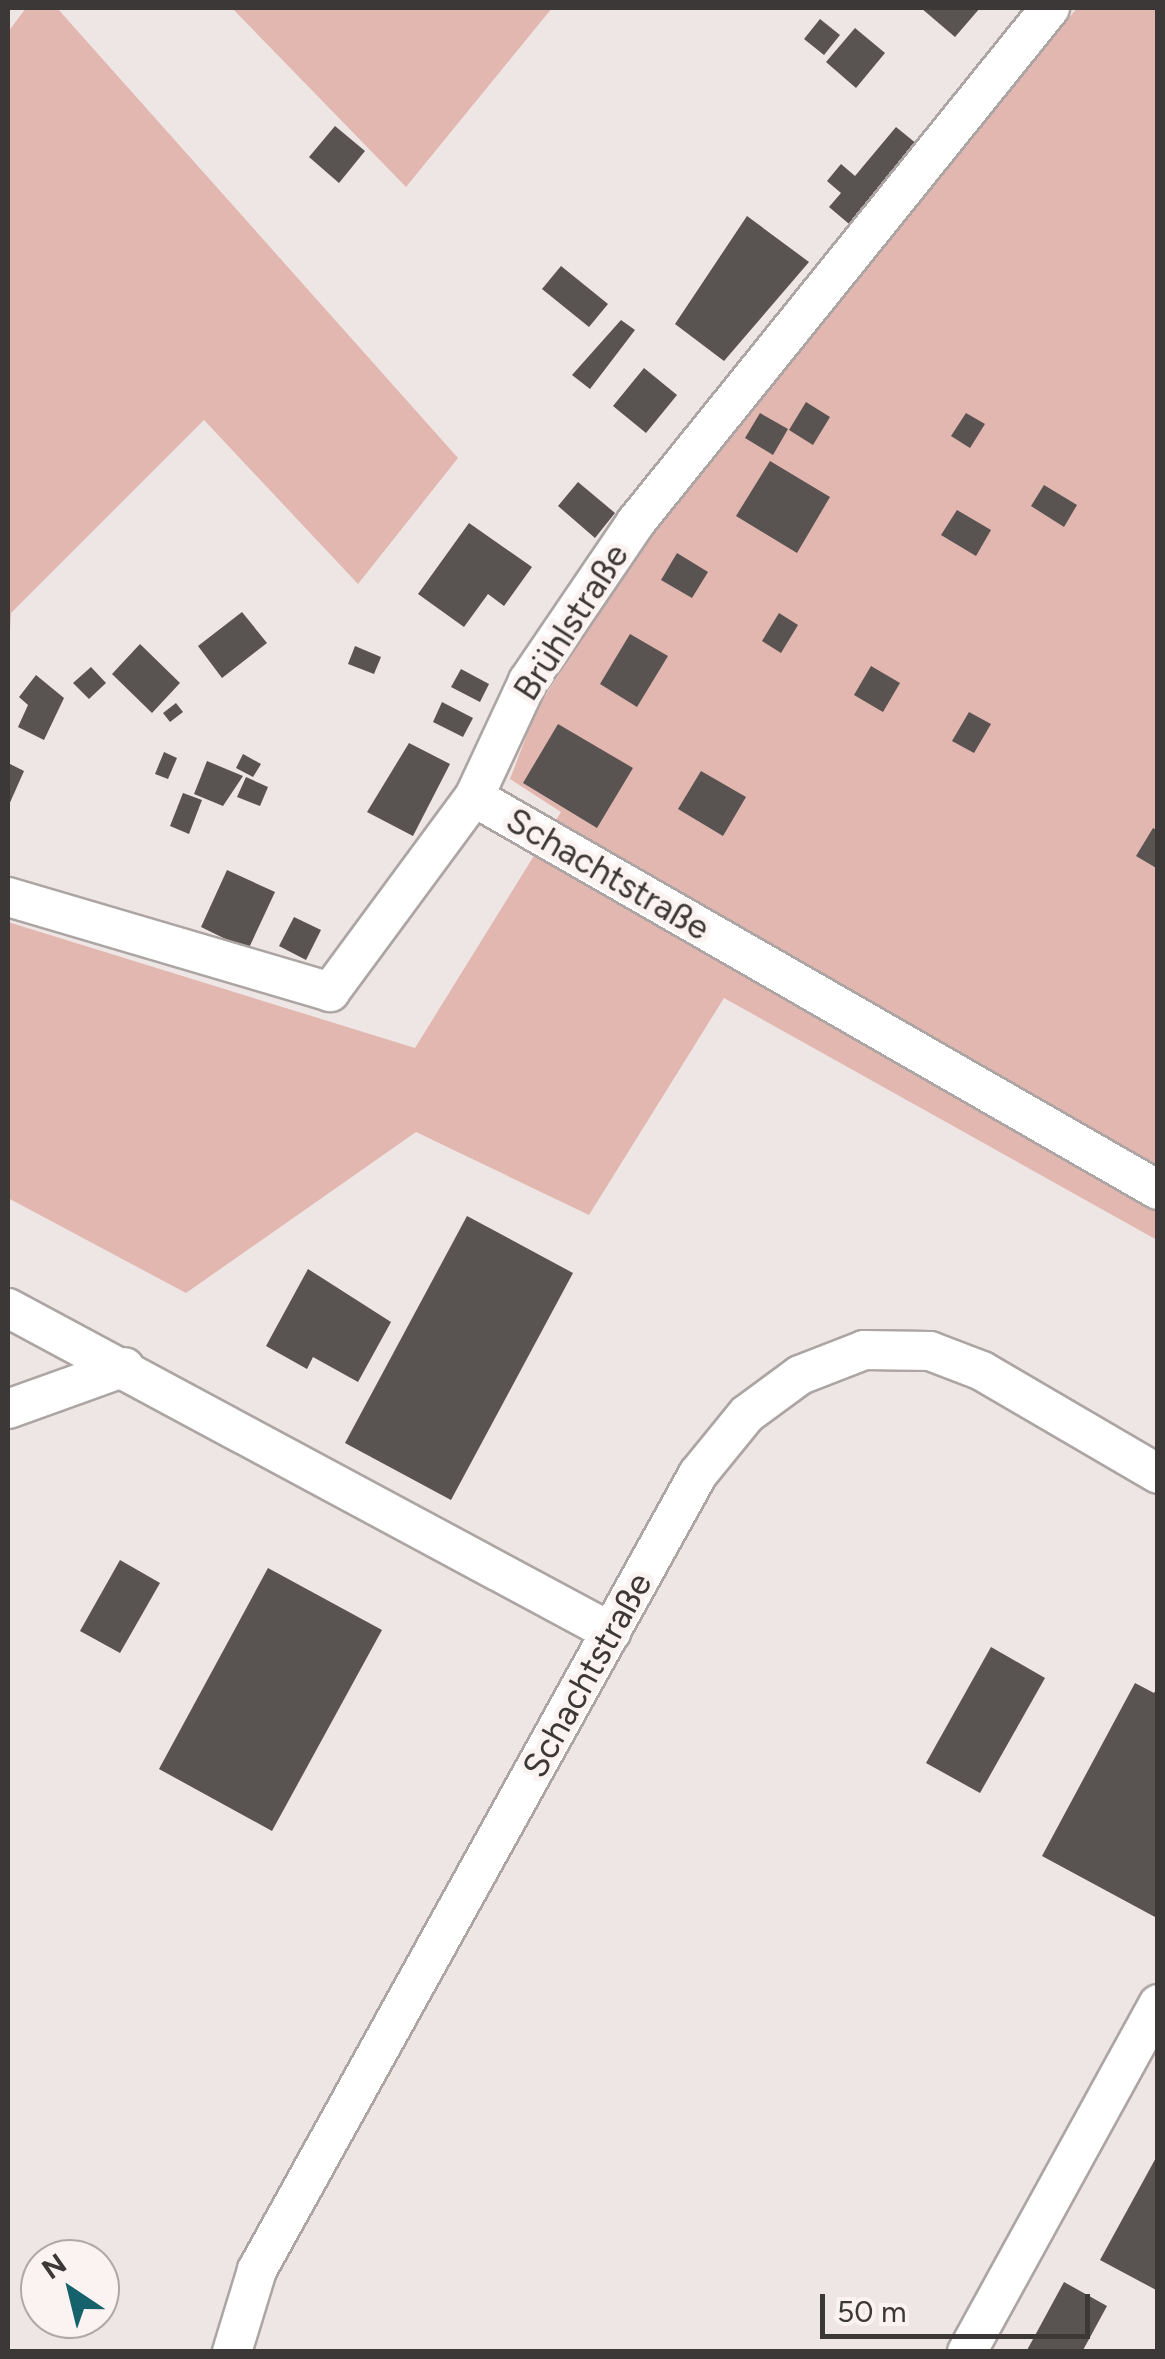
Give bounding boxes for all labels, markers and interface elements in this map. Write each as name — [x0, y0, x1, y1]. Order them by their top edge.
street label: Brühlstraße — [505, 536, 637, 708]
street label: Schachtstraße — [499, 799, 717, 949]
street label: Schachtstraße — [513, 1565, 661, 1785]
north arrow — [20, 2239, 120, 2339]
text: N — [35, 2246, 73, 2286]
scale bar — [825, 2274, 1095, 2336]
text: 50 m — [837, 2293, 906, 2330]

